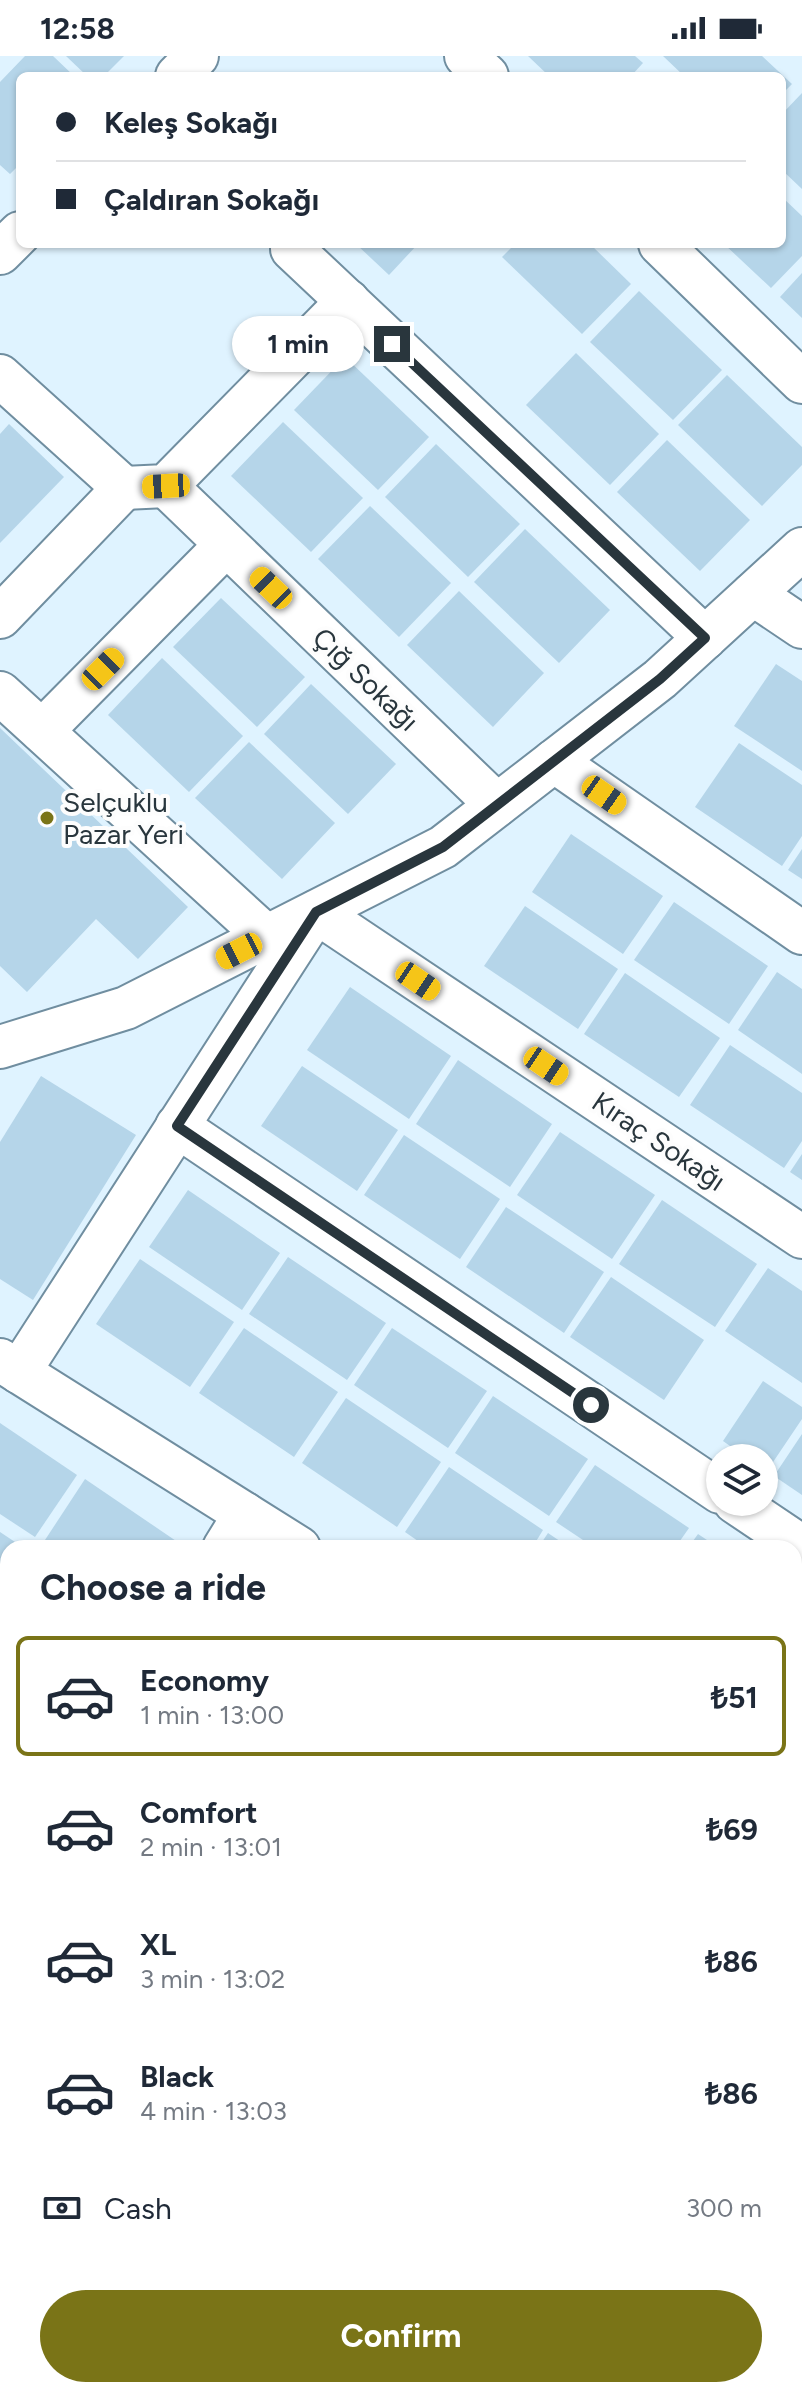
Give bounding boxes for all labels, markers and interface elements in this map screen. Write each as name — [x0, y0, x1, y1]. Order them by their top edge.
text: 12:58 — [40, 10, 115, 47]
text: Keleş Sokağı — [104, 104, 278, 141]
text: Çaldıran Sokağı — [104, 181, 319, 218]
callout: 1 min — [232, 316, 364, 372]
route end — [374, 326, 410, 362]
text: 1 min — [267, 328, 329, 360]
car — [141, 473, 191, 499]
car — [245, 563, 297, 613]
street label: Çığ Sokağı — [306, 620, 426, 738]
car — [78, 644, 128, 694]
car — [577, 771, 631, 819]
place label: Selçuklu Pazar Yeri — [63, 785, 184, 851]
marker: Selçuklu Pazar Yeri — [38, 809, 56, 827]
car — [212, 929, 266, 973]
car — [391, 958, 445, 1004]
car — [519, 1043, 573, 1089]
street label: Kıraç Sokağı — [586, 1084, 732, 1198]
route start — [573, 1387, 609, 1423]
map controls — [706, 1444, 778, 1516]
button: layers — [706, 1444, 778, 1516]
text: Choose a ride — [40, 1566, 266, 1609]
icon: car — [44, 1660, 116, 1732]
text: Economy — [140, 1662, 269, 1699]
text: ₺51 — [711, 1679, 758, 1716]
text: 1 min · 13:00 — [140, 1699, 284, 1731]
icon: car — [44, 1792, 116, 1864]
text: Comfort — [140, 1794, 258, 1831]
text: ₺69 — [706, 1811, 758, 1848]
text: 2 min · 13:01 — [140, 1831, 282, 1863]
icon: car — [44, 1924, 116, 1996]
text: XL — [140, 1926, 176, 1963]
text: ₺86 — [705, 1943, 758, 1980]
text: 3 min · 13:02 — [140, 1963, 285, 1995]
icon: car — [44, 2056, 116, 2128]
text: Black — [140, 2058, 214, 2095]
text: ₺86 — [705, 2075, 758, 2112]
text: 4 min · 13:03 — [140, 2095, 287, 2127]
icon: cash — [40, 2186, 84, 2230]
text: Cash — [104, 2190, 172, 2227]
text: 300 m — [686, 2192, 762, 2224]
button: Confirm — [40, 2290, 762, 2382]

